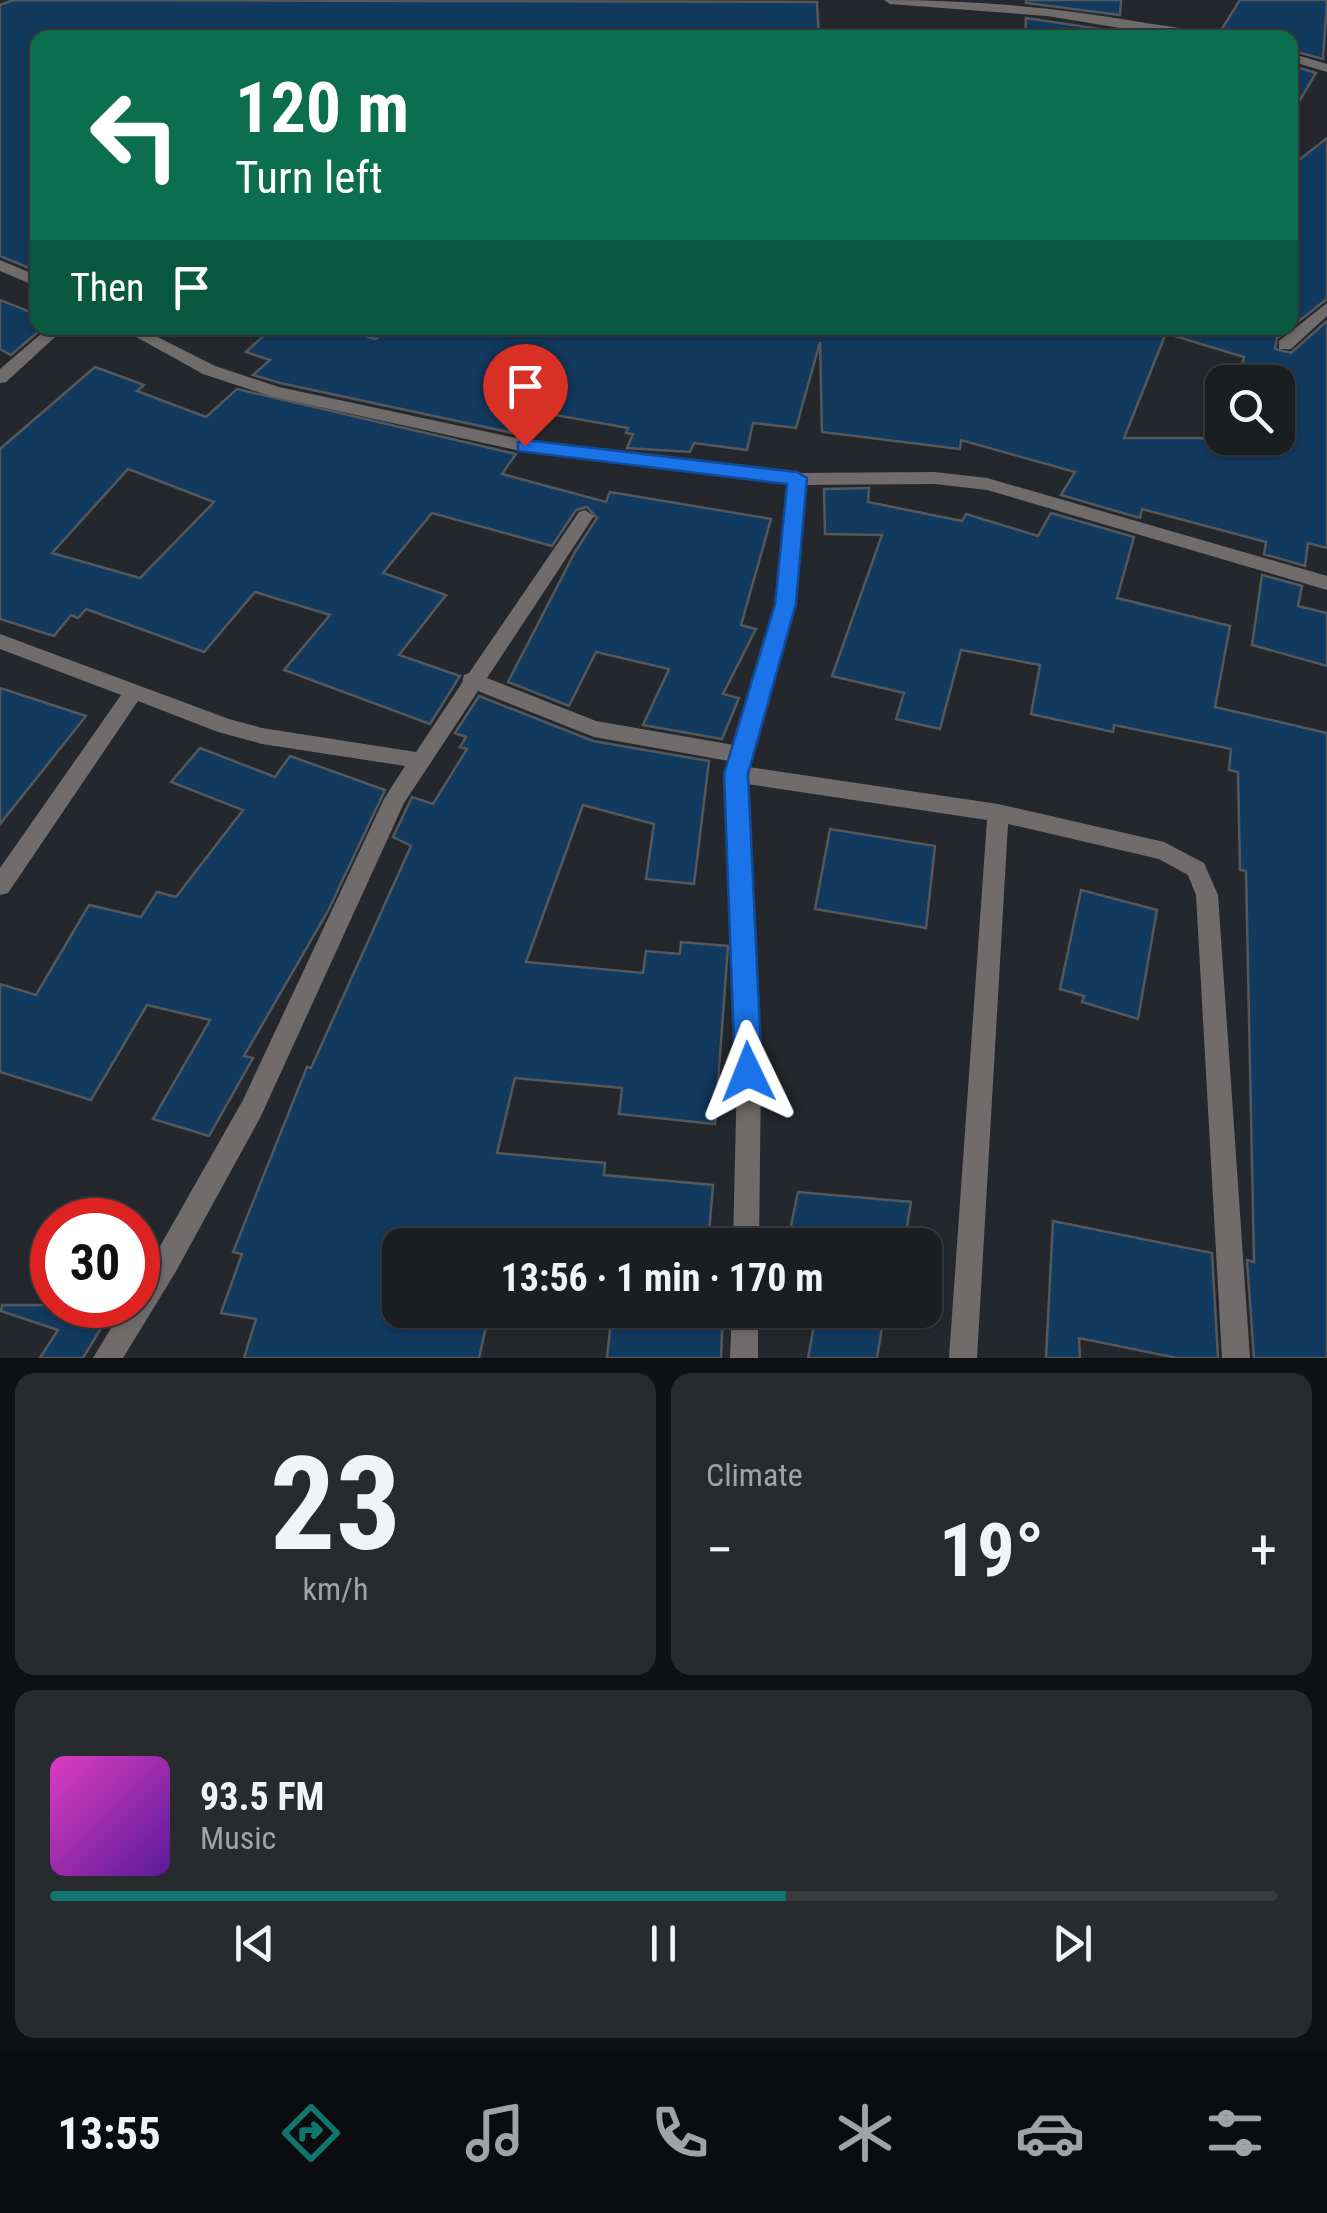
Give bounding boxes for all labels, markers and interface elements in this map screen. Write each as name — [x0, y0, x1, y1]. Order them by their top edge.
text: 120 m — [235, 67, 409, 149]
icon: left — [70, 70, 200, 200]
text: Turn left — [235, 151, 383, 204]
icon: arrive — [164, 260, 219, 315]
text: Then — [70, 266, 144, 310]
pin — [483, 344, 568, 447]
icon: arrive — [498, 359, 553, 414]
map controls — [1205, 365, 1295, 455]
button: search — [1205, 365, 1295, 455]
position arrow — [696, 1020, 800, 1124]
speed limit sign: 30 — [30, 1198, 160, 1328]
text: 13:56 · 1 min · 170 m — [501, 1256, 823, 1300]
text: 23 — [270, 1428, 401, 1581]
text: Climate — [706, 1456, 803, 1494]
text: 19° — [939, 1506, 1044, 1594]
text: − — [706, 1518, 734, 1582]
text: + — [1250, 1518, 1277, 1582]
text: km/h — [303, 1570, 368, 1608]
text: 93.5 FM — [200, 1775, 324, 1819]
text: Music — [200, 1819, 276, 1857]
icon: previous — [227, 1916, 282, 1971]
icon: pause — [636, 1916, 691, 1971]
icon: next — [1045, 1916, 1100, 1971]
icon: directions — [276, 2098, 346, 2168]
icon: music — [460, 2098, 530, 2168]
icon: phone — [645, 2098, 715, 2168]
icon: climate — [830, 2098, 900, 2168]
icon: car — [1015, 2098, 1085, 2168]
icon: filters — [1200, 2098, 1270, 2168]
text: 13:55 — [57, 2107, 161, 2160]

